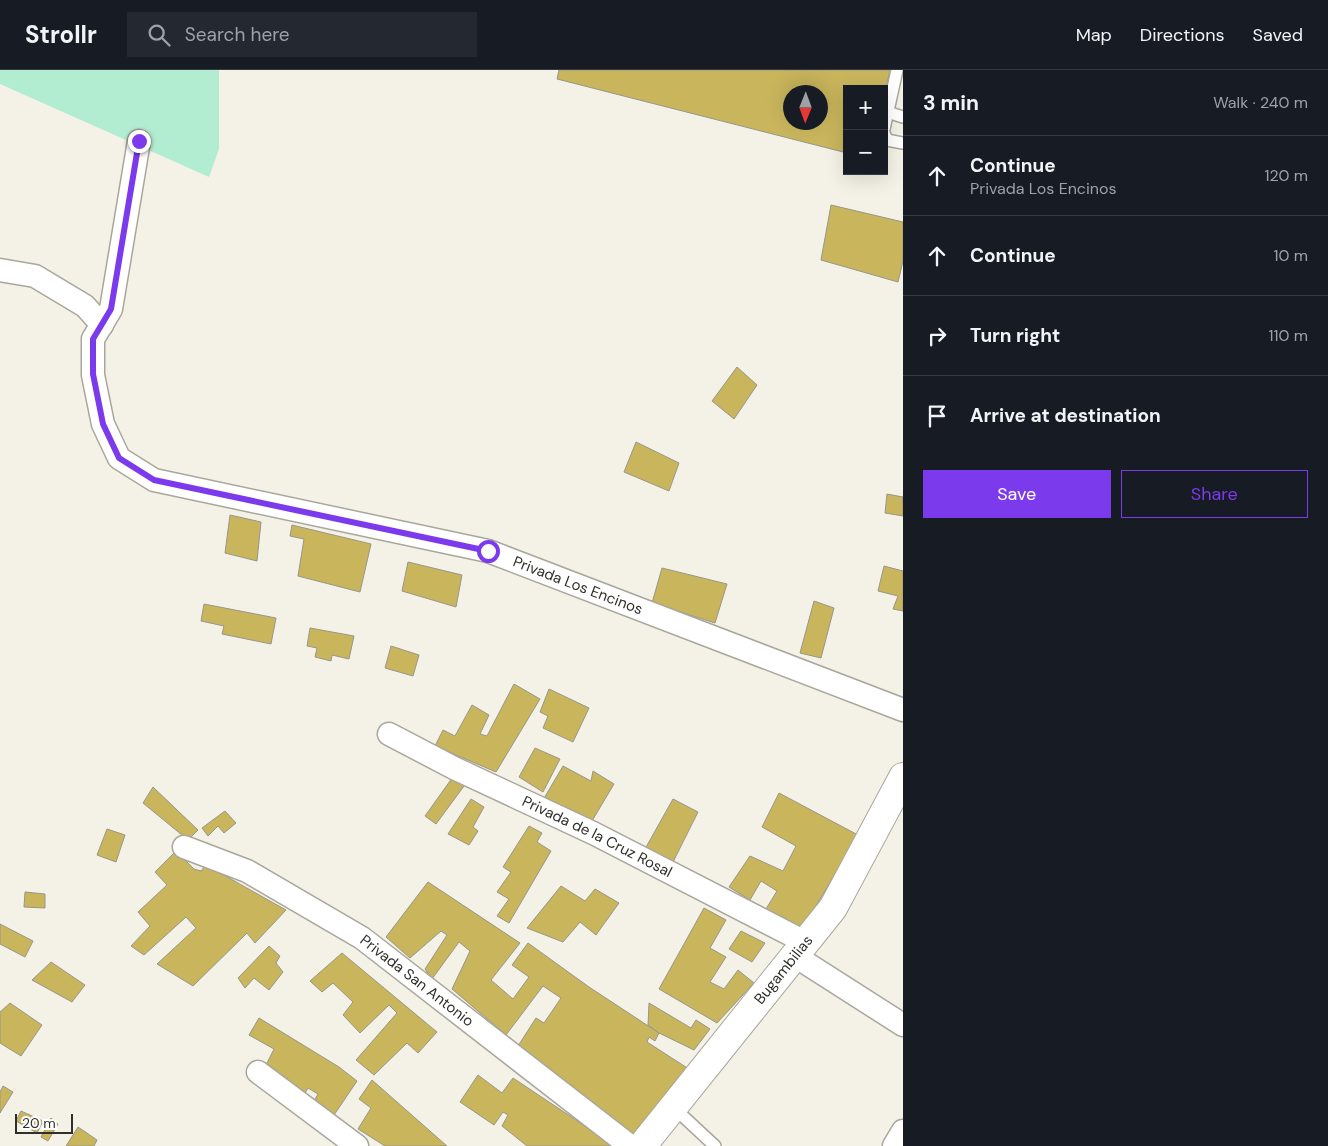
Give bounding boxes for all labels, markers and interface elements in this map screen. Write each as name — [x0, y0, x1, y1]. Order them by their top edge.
search box — [127, 12, 477, 57]
text: Strollr — [25, 19, 97, 50]
icon: search — [145, 21, 173, 49]
text: Search here — [185, 22, 290, 47]
text: Map — [1076, 23, 1112, 47]
text: Directions — [1140, 23, 1225, 47]
text: Saved — [1253, 23, 1303, 47]
north arrow — [783, 85, 828, 130]
map controls — [843, 85, 888, 175]
button: + — [843, 85, 888, 130]
text: 3 min — [923, 89, 979, 117]
text: Walk · 240 m — [1213, 92, 1308, 113]
route end — [128, 130, 151, 153]
button: − — [843, 130, 888, 175]
text: Continue — [970, 153, 1056, 178]
icon: ahead — [923, 162, 951, 190]
text: 120 m — [1264, 165, 1308, 186]
text: Privada Los Encinos — [970, 178, 1117, 199]
icon: ahead — [923, 242, 951, 270]
text: Continue — [970, 243, 1056, 268]
text: 10 m — [1274, 245, 1308, 266]
icon: right — [923, 322, 951, 350]
text: Turn right — [970, 323, 1060, 348]
text: 110 m — [1269, 325, 1308, 346]
icon: arrive — [923, 402, 951, 430]
text: Arrive at destination — [970, 403, 1161, 428]
button: Save — [923, 470, 1111, 518]
button: Share — [1121, 470, 1308, 518]
route start — [477, 540, 500, 563]
street label: Privada Los Encinos — [510, 552, 646, 619]
street label: Privada de la Cruz Rosal — [519, 791, 676, 882]
street label: Privada San Antonio — [356, 930, 478, 1031]
street label: Bugambilias — [750, 931, 817, 1008]
scale bar — [15, 1111, 72, 1134]
text: 20 m — [22, 1114, 56, 1132]

